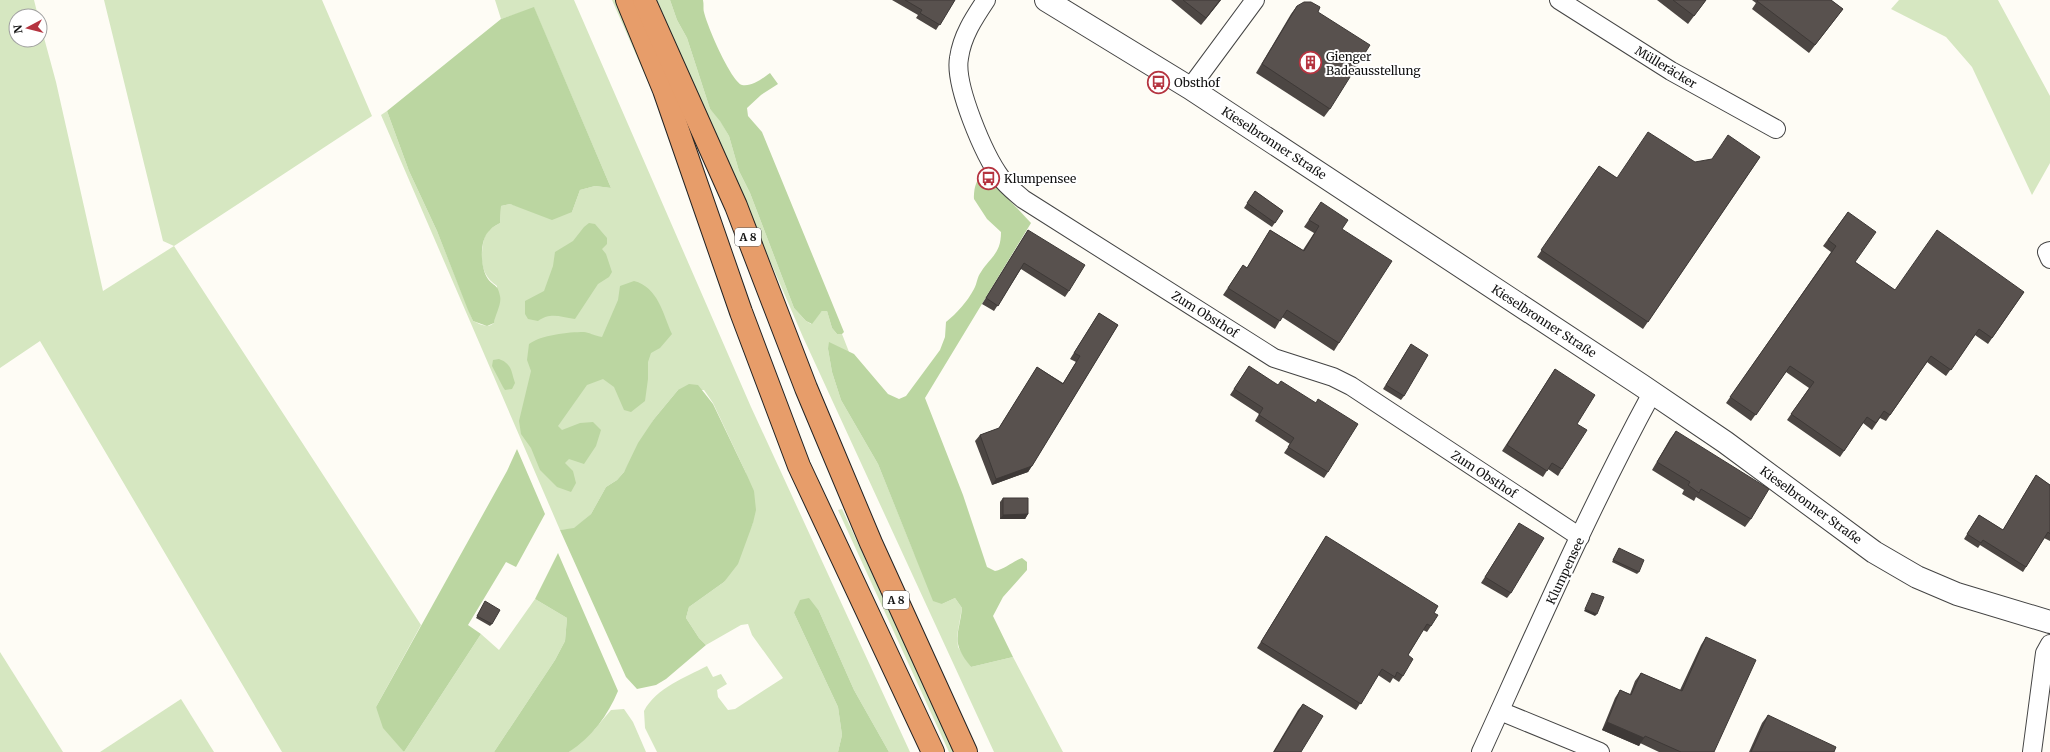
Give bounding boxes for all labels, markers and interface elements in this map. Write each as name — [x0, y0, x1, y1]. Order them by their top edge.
north arrow — [8, 8, 48, 48]
text: N — [11, 24, 26, 34]
street label: Mülleräcker — [1632, 43, 1700, 92]
place label: Gienger Badeausstellung — [1326, 49, 1421, 78]
building icon: Gienger Badeausstellung — [1297, 50, 1323, 76]
bus stop icon: Obsthof — [1146, 69, 1172, 95]
place label: Obsthof — [1174, 75, 1220, 90]
street label: Kieselbronner Straße — [1219, 103, 1329, 183]
bus stop icon: Klumpensee — [975, 165, 1001, 191]
place label: Klumpensee — [1004, 171, 1076, 186]
road number: A 8 — [735, 228, 761, 246]
street label: Kieselbronner Straße — [1489, 281, 1599, 361]
street label: Zum Obsthof — [1169, 288, 1241, 341]
street label: Zum Obsthof — [1448, 447, 1520, 501]
street label: Kieselbronner Straße — [1757, 463, 1865, 547]
street label: Klumpensee — [1543, 535, 1587, 607]
road number: A 8 — [883, 591, 909, 609]

